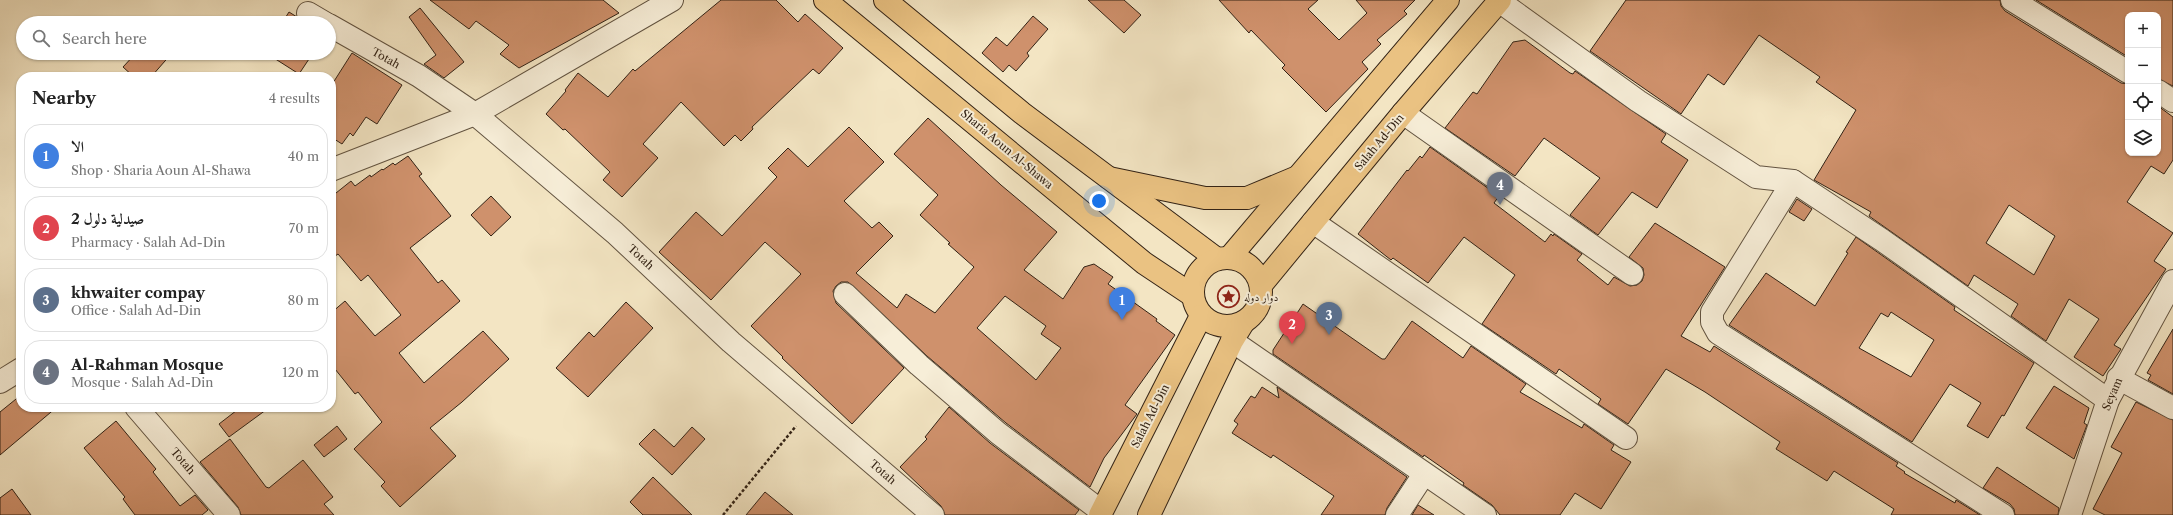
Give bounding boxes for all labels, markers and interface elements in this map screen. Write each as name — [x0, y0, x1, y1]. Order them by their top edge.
map controls — [2125, 12, 2161, 156]
button: + — [2125, 12, 2161, 48]
search box — [16, 16, 336, 60]
icon: search — [30, 27, 52, 49]
text: Search here — [62, 29, 147, 48]
street label: Totah — [369, 44, 403, 72]
button: − — [2125, 48, 2161, 84]
button: locate — [2125, 84, 2161, 120]
text: Nearby — [32, 88, 96, 108]
text: 4 results — [269, 90, 320, 106]
street label: Sharia Aoun Al-Shawa — [958, 106, 1056, 192]
street label: Salah Ad-Din — [1351, 111, 1407, 173]
button: layers — [2125, 120, 2161, 156]
text: الا — [71, 137, 84, 156]
text: 1 — [43, 148, 49, 164]
text: 40 m — [288, 148, 319, 164]
text: Shop · Sharia Aoun Al-Shawa — [71, 162, 251, 178]
pin: 4 — [1487, 172, 1513, 205]
your location — [1089, 191, 1109, 211]
text: صيدلية دلول 2 — [71, 209, 144, 228]
text: 2 — [42, 220, 50, 236]
text: 70 m — [289, 220, 319, 236]
text: Pharmacy · Salah Ad-Din — [71, 234, 225, 250]
street label: Totah — [625, 241, 657, 273]
text: khwaiter compay — [71, 283, 205, 302]
place icon: دوار دوله — [1215, 284, 1241, 310]
pin: 1 — [1109, 287, 1135, 320]
place label: دوار دوله — [1244, 290, 1278, 304]
text: 3 — [42, 292, 50, 308]
text: 80 m — [287, 292, 319, 308]
text: Office · Salah Ad-Din — [71, 302, 201, 318]
pin: 3 — [1316, 302, 1342, 335]
pin: 2 — [1279, 311, 1305, 344]
text: Al-Rahman Mosque — [71, 355, 223, 374]
text: 4 — [42, 364, 50, 380]
text: 120 m — [282, 364, 319, 380]
text: Mosque · Salah Ad-Din — [71, 374, 213, 390]
street label: Seyam — [2099, 375, 2125, 413]
street label: Salah Ad-Din — [1128, 382, 1172, 450]
street label: Totah — [168, 445, 198, 477]
street label: Totah — [867, 457, 899, 487]

